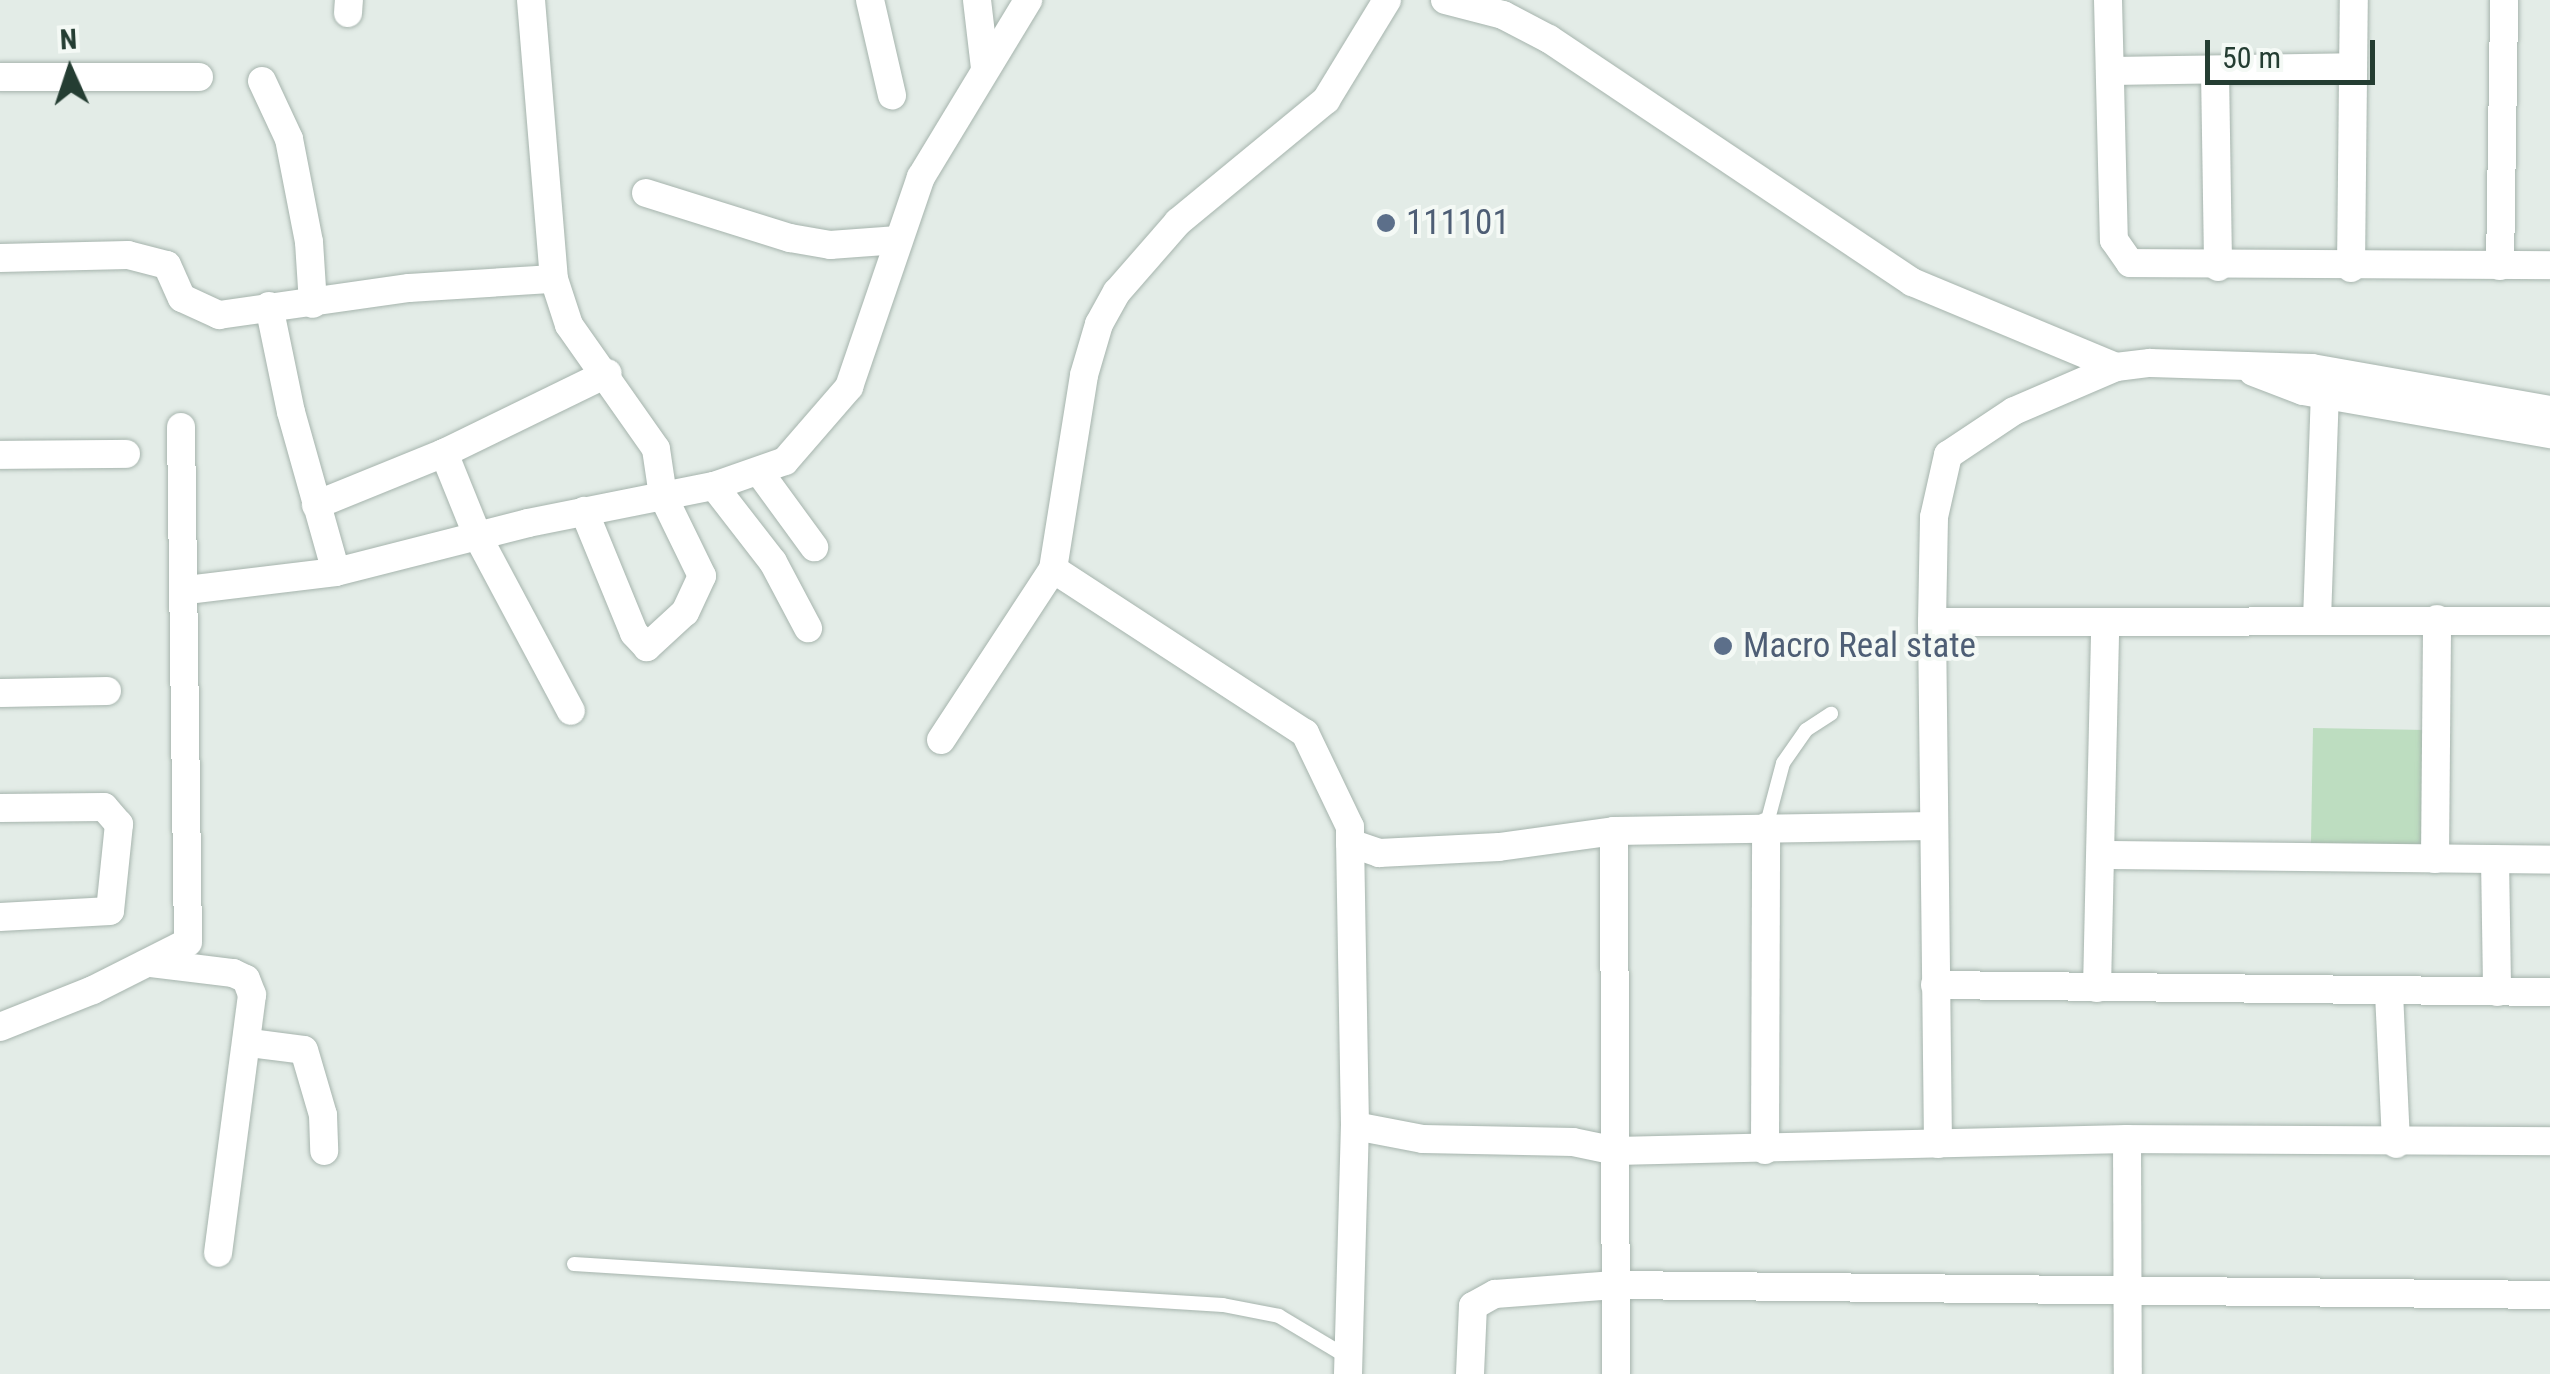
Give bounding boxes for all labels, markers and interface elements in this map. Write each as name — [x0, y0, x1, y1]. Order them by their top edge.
north arrow — [20, 20, 120, 120]
scale bar — [2210, 20, 2380, 82]
text: N — [59, 23, 78, 56]
text: 50 m — [2222, 40, 2281, 75]
place label: 111101 — [1406, 202, 1510, 244]
marker: 111101 — [1375, 212, 1397, 234]
place label: Macro Real state — [1743, 625, 1976, 667]
marker: Macro Real state — [1712, 635, 1734, 657]

